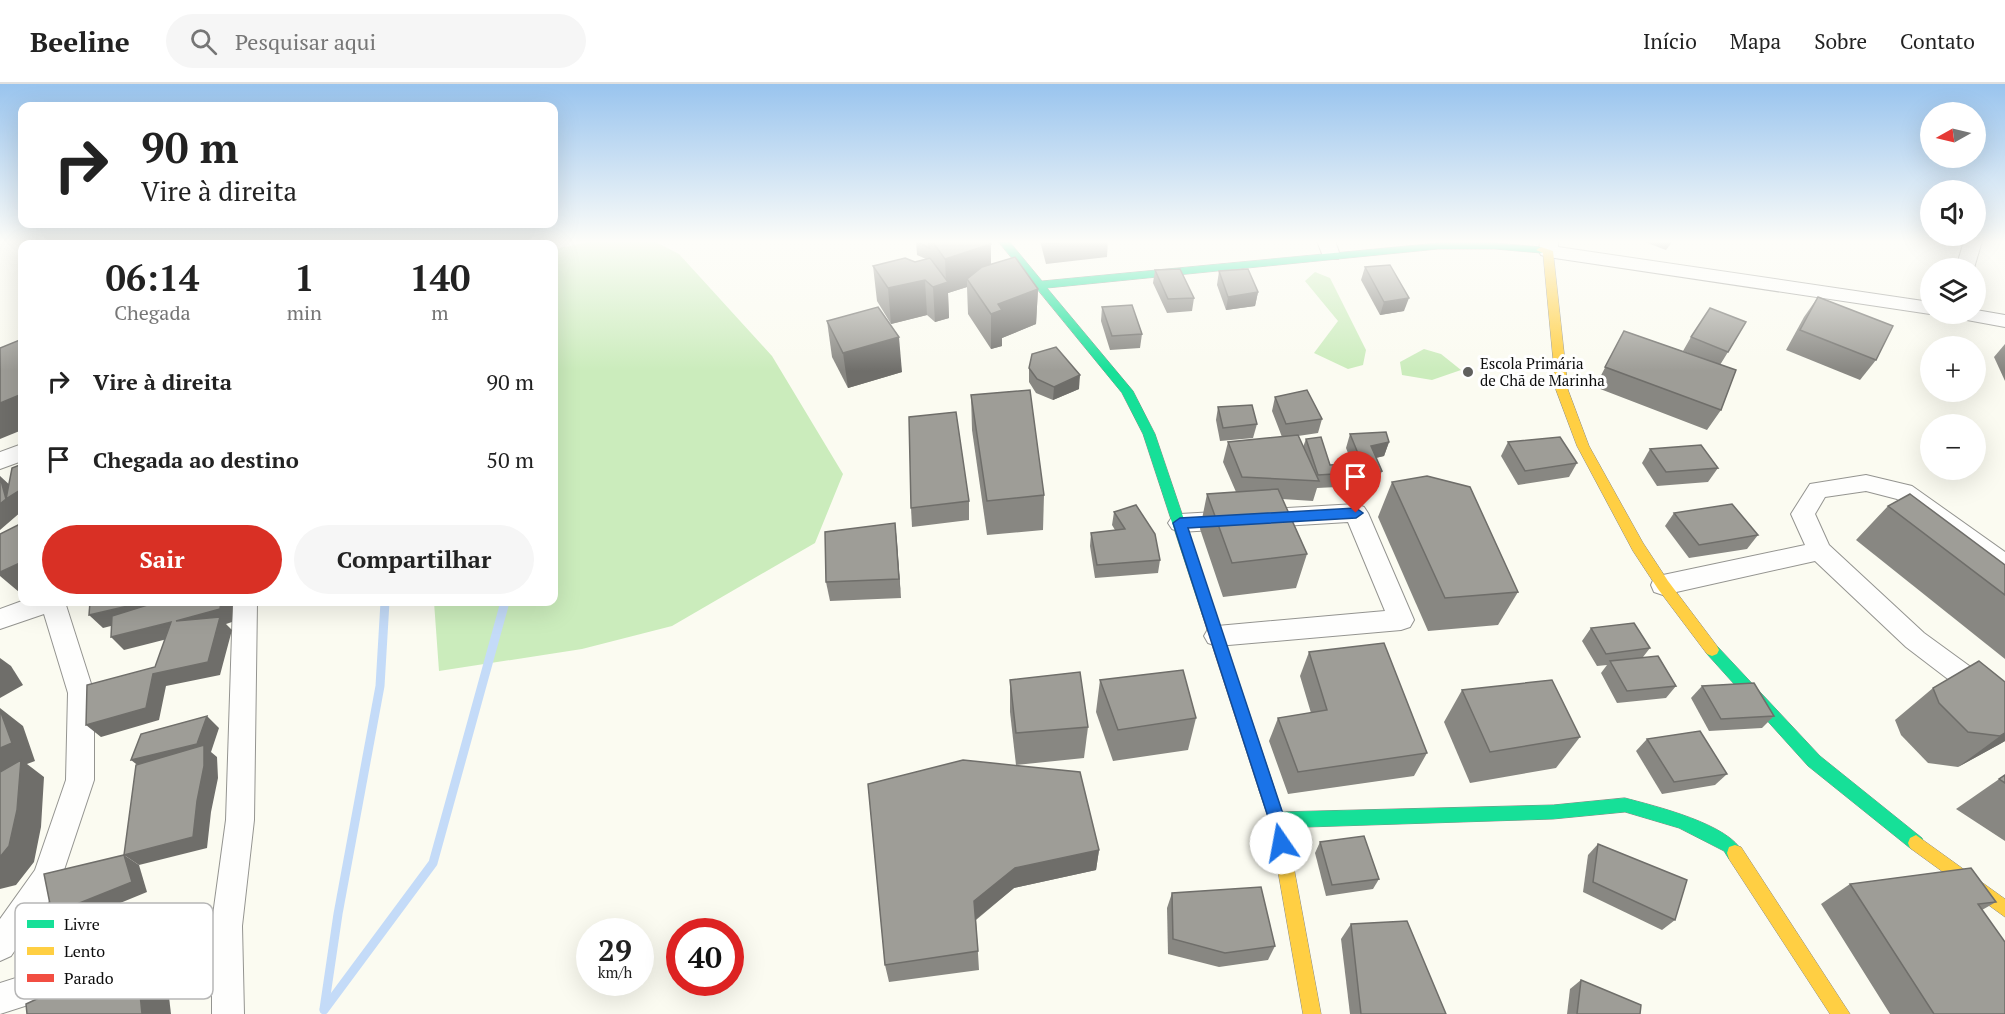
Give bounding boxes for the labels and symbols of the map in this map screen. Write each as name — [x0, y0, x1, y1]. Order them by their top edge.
north arrow — [1920, 102, 1986, 168]
place label: Escola Primária de Chã de Marinha — [1480, 353, 1605, 390]
marker: Escola Primária de Chã de Marinha — [1461, 365, 1475, 379]
pin — [1330, 451, 1381, 513]
position arrow — [1249, 811, 1313, 875]
legend — [15, 903, 213, 999]
text: Livre — [64, 913, 100, 935]
speed limit sign: 40 — [666, 918, 744, 996]
text: Lento — [64, 940, 105, 962]
text: Parado — [64, 967, 114, 989]

